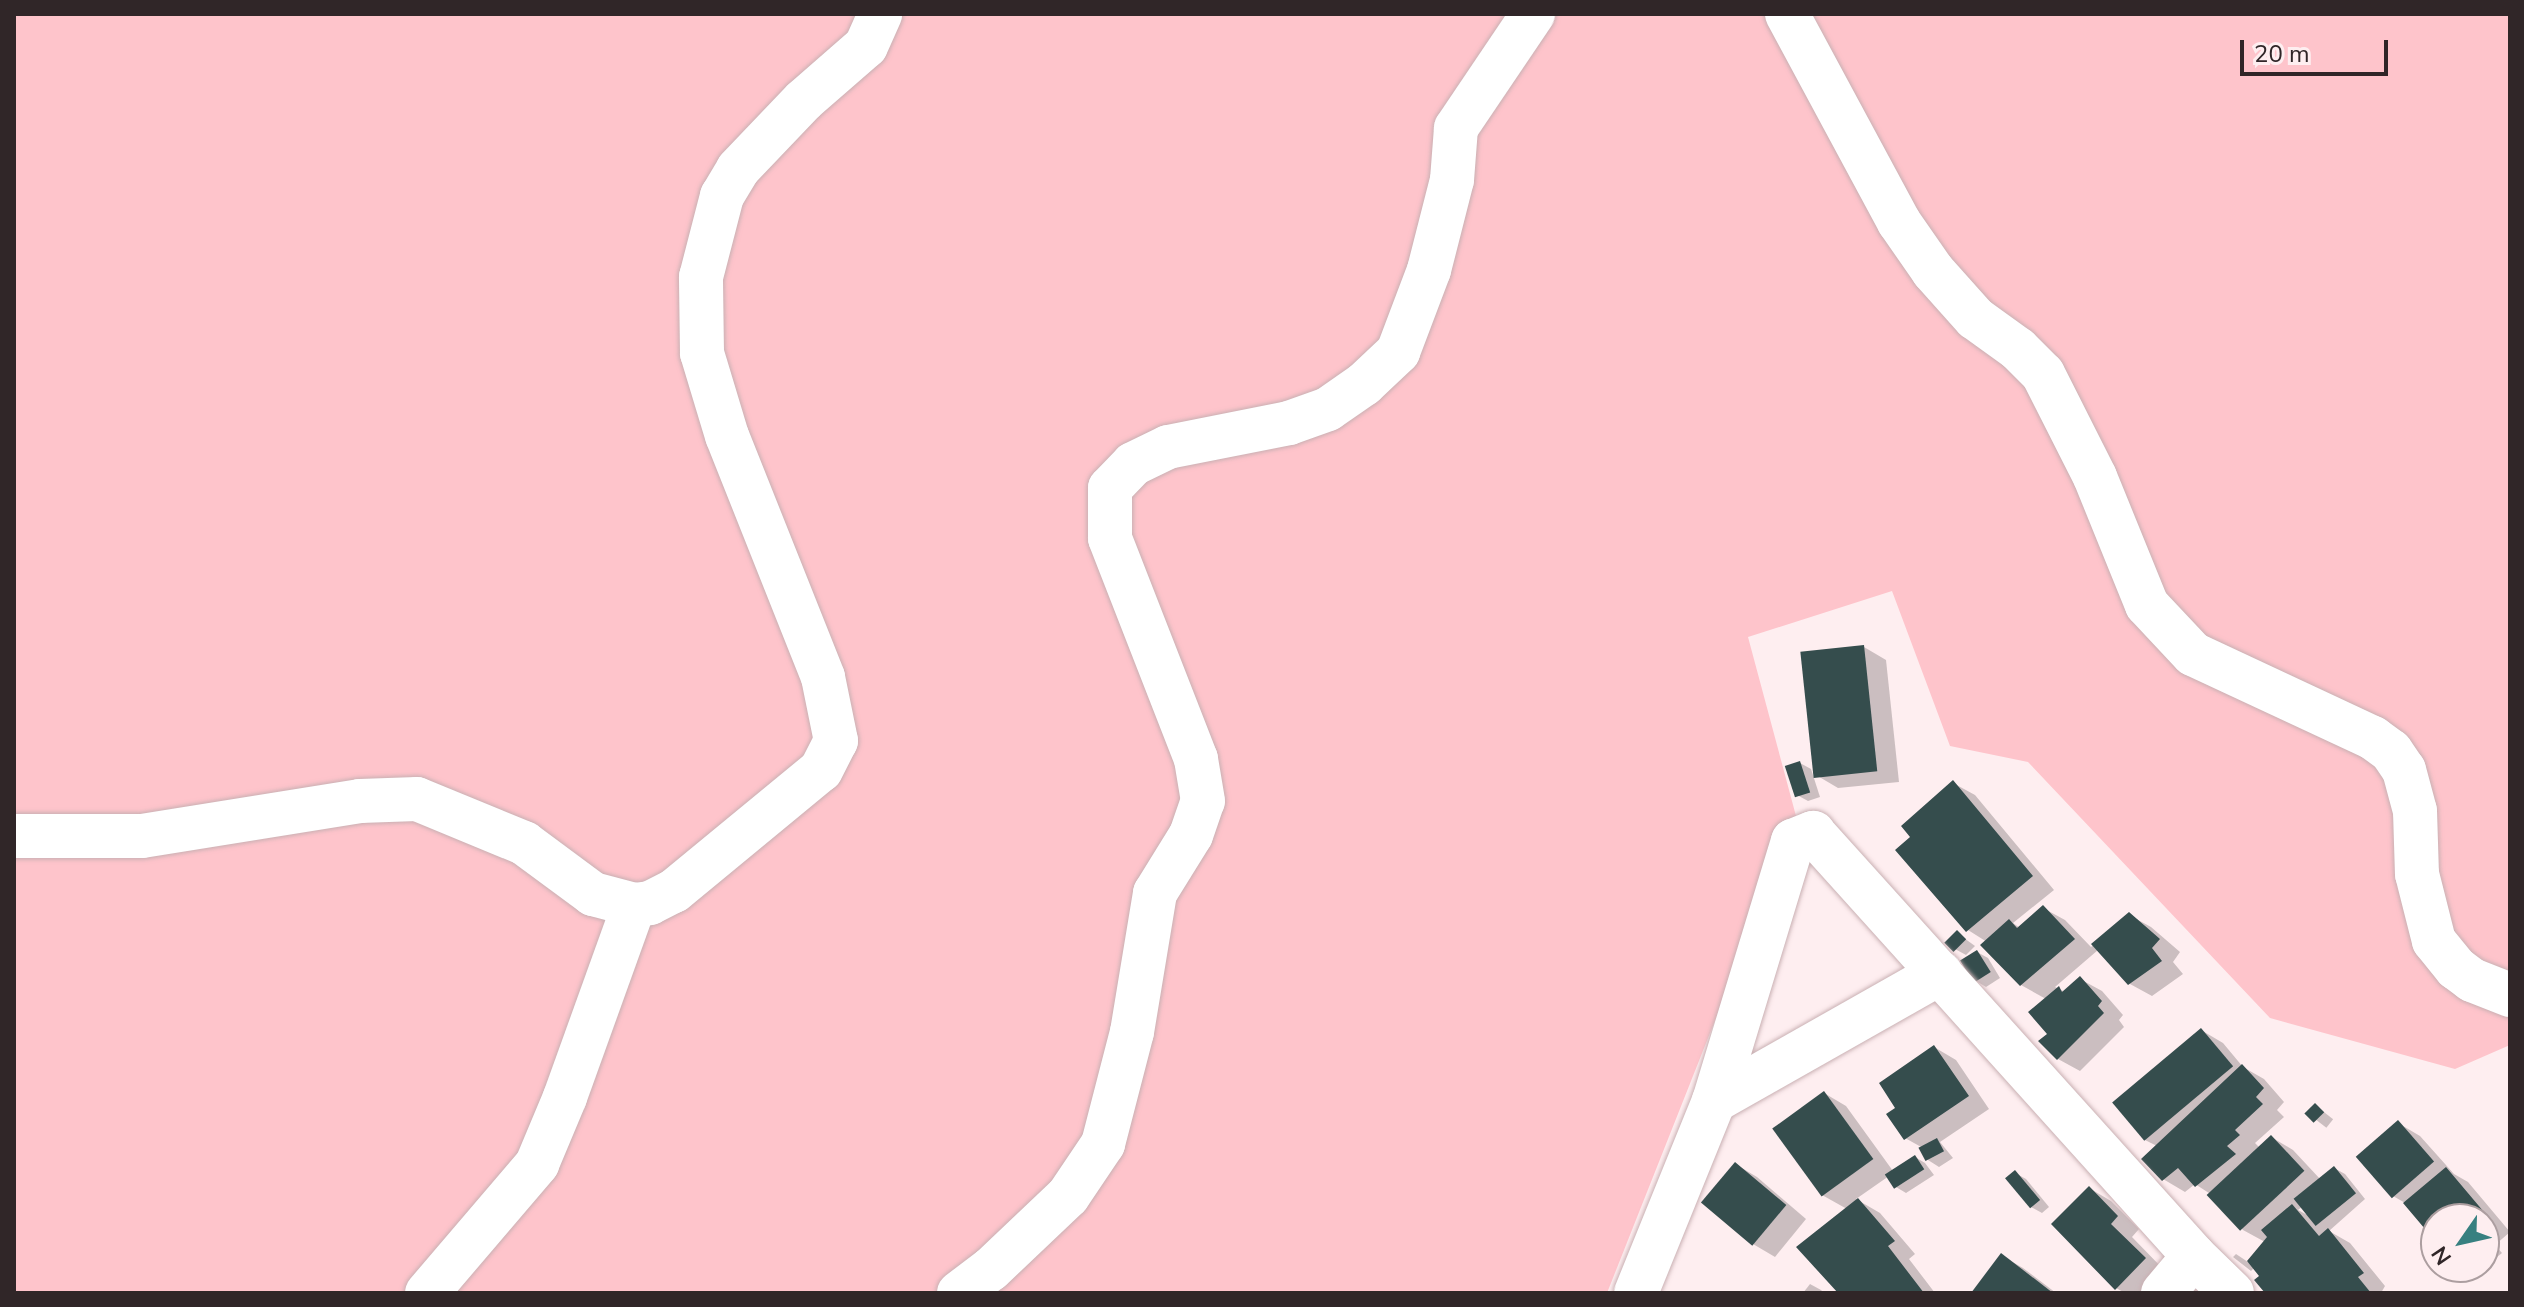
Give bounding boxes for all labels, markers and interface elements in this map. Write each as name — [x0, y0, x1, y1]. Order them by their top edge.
scale bar — [2244, 24, 2392, 74]
text: 20 m — [2254, 38, 2310, 70]
north arrow — [2420, 1203, 2500, 1283]
text: N — [2425, 1240, 2459, 1271]

